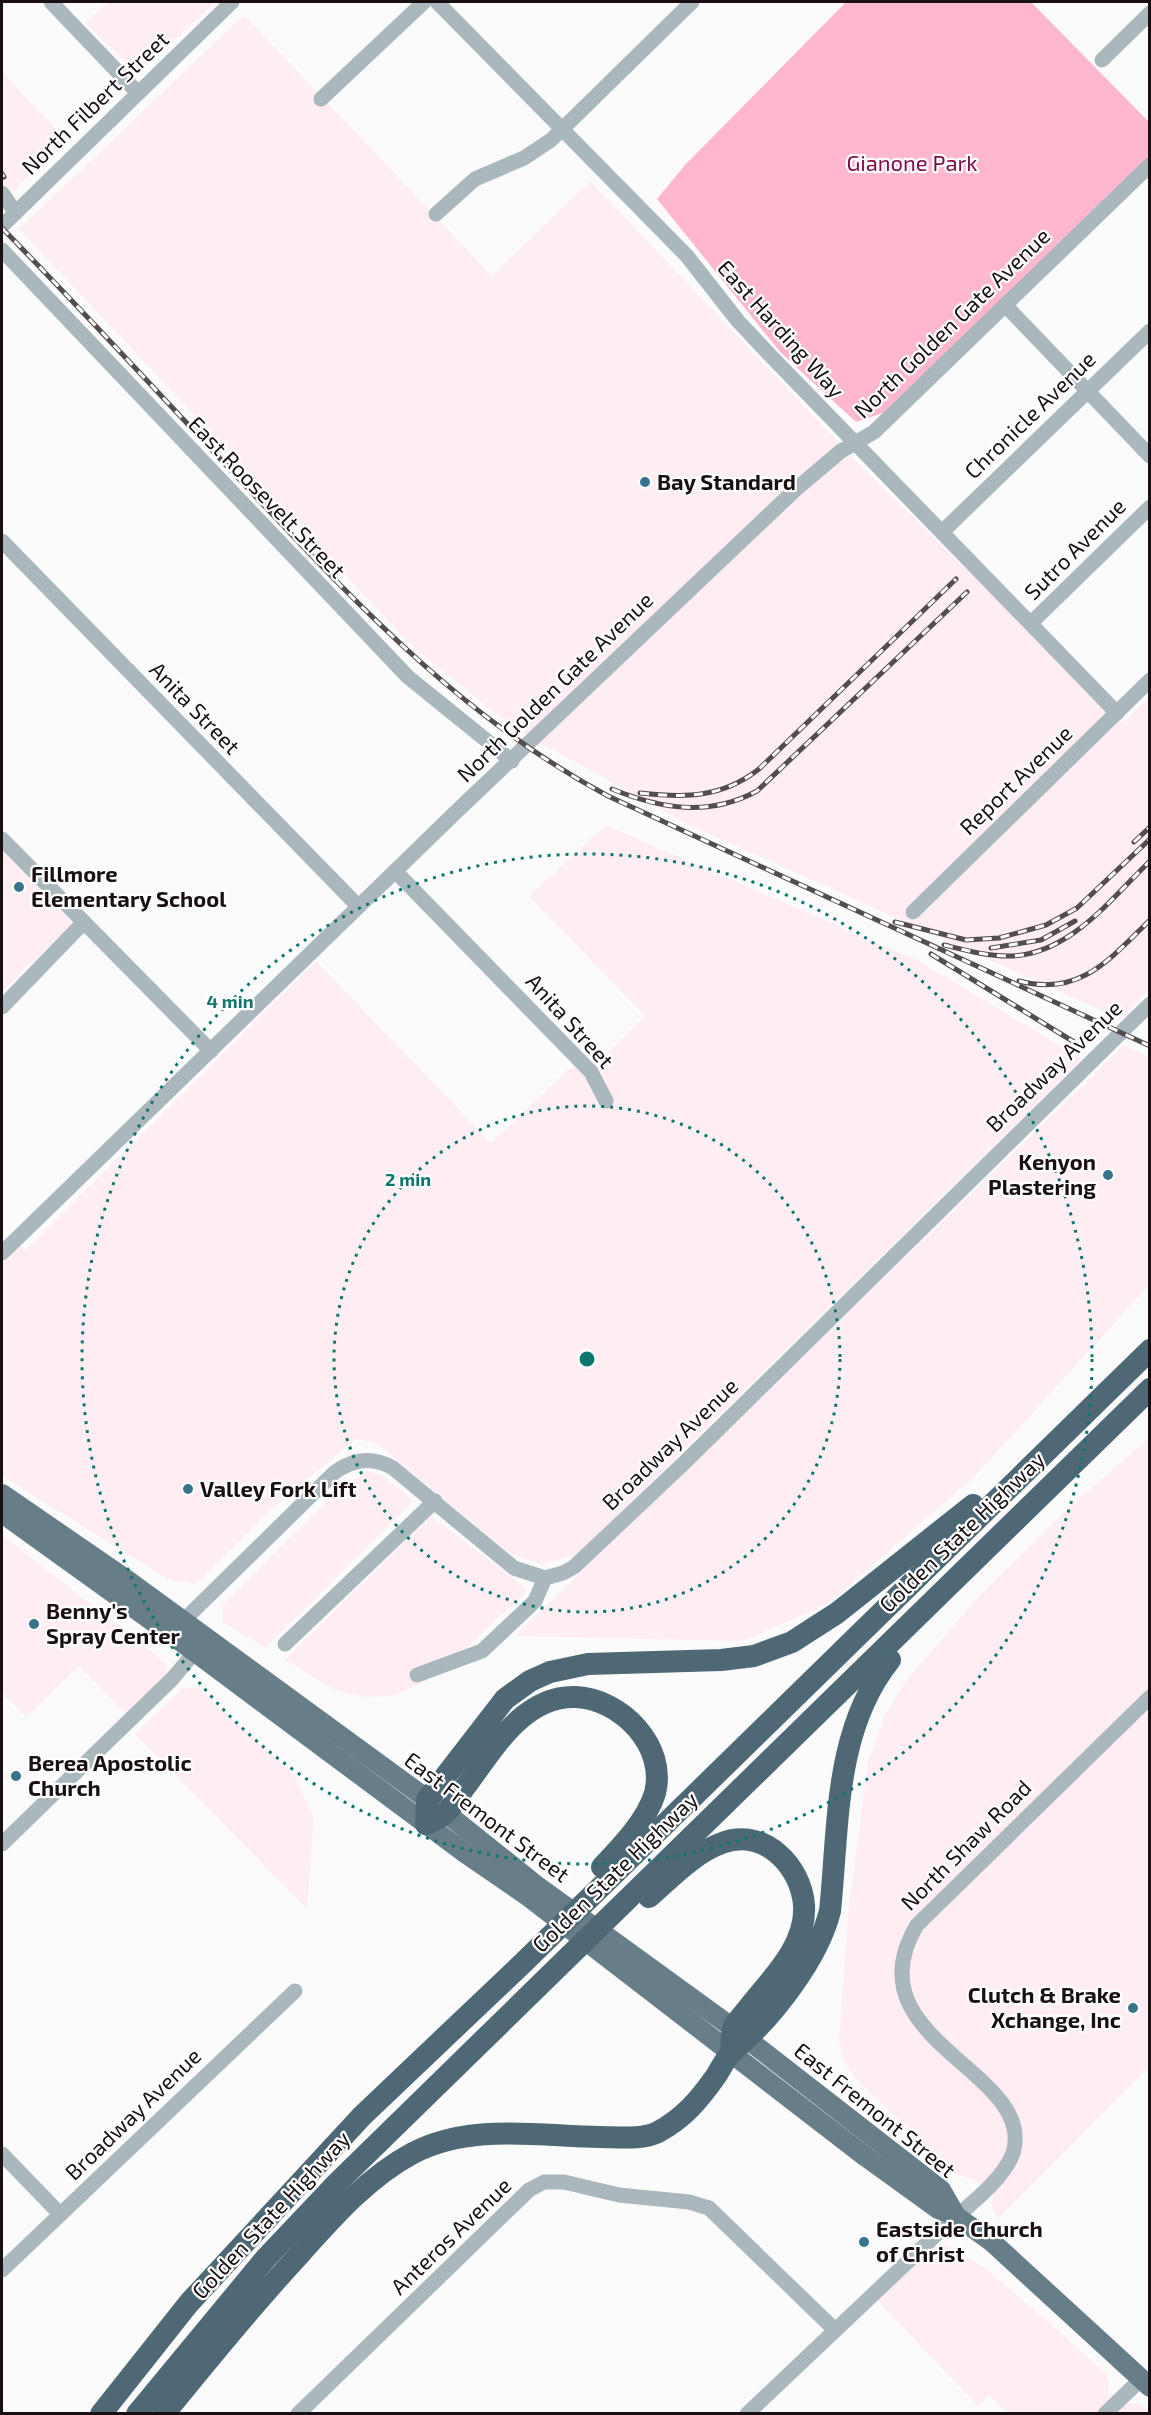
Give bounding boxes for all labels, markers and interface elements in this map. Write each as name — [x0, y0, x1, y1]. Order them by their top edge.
street label: North Filbert Street — [15, 25, 173, 179]
park label: Gianone Park — [846, 149, 978, 175]
street label: North Golden Gate Avenue — [848, 222, 1055, 423]
street label: East Harding Way — [713, 254, 851, 403]
street label: Chronicle Avenue — [958, 345, 1100, 483]
street label: East Roosevelt Street — [184, 410, 352, 582]
place label: Bay Standard — [657, 468, 796, 495]
marker: Bay Standard — [638, 475, 652, 489]
street label: Sutro Avenue — [1018, 492, 1130, 604]
street label: North Golden Gate Avenue — [451, 586, 658, 787]
street label: Anita Street — [145, 656, 246, 759]
street label: Report Avenue — [954, 719, 1077, 839]
place label: Fillmore Elementary School — [31, 860, 227, 912]
marker: Fillmore Elementary School — [12, 880, 26, 894]
street label: Anita Street — [521, 968, 620, 1073]
text: 4 min — [207, 990, 254, 1012]
street label: Broadway Avenue — [980, 994, 1127, 1137]
place label: Kenyon Plastering — [988, 1148, 1096, 1199]
text: 2 min — [385, 1168, 431, 1190]
marker: Kenyon Plastering — [1101, 1168, 1115, 1182]
centre of rings — [577, 1349, 597, 1369]
street label: Broadway Avenue — [596, 1372, 743, 1515]
street label: Golden State Highway — [873, 1445, 1050, 1617]
place label: Valley Fork Lift — [200, 1475, 356, 1502]
marker: Valley Fork Lift — [181, 1482, 195, 1496]
place label: Benny's Spray Center — [46, 1597, 181, 1649]
marker: Benny's Spray Center — [27, 1617, 41, 1631]
street label: East Fremont Street — [400, 1746, 575, 1887]
place label: Berea Apostolic Church — [28, 1749, 192, 1800]
marker: Berea Apostolic Church — [9, 1769, 23, 1783]
street label: North Shaw Road — [895, 1774, 1036, 1915]
street label: Golden State Highway — [526, 1785, 703, 1957]
place label: Clutch & Brake Xchange, Inc — [968, 1981, 1121, 2032]
marker: Clutch & Brake Xchange, Inc — [1126, 2001, 1140, 2015]
street label: East Fremont Street — [790, 2036, 961, 2182]
street label: Broadway Avenue — [59, 2042, 206, 2185]
street label: Golden State Highway — [186, 2125, 355, 2304]
street label: Anteros Avenue — [385, 2171, 516, 2299]
place label: Eastside Church of Christ — [876, 2215, 1043, 2266]
marker: Eastside Church of Christ — [857, 2235, 871, 2249]

